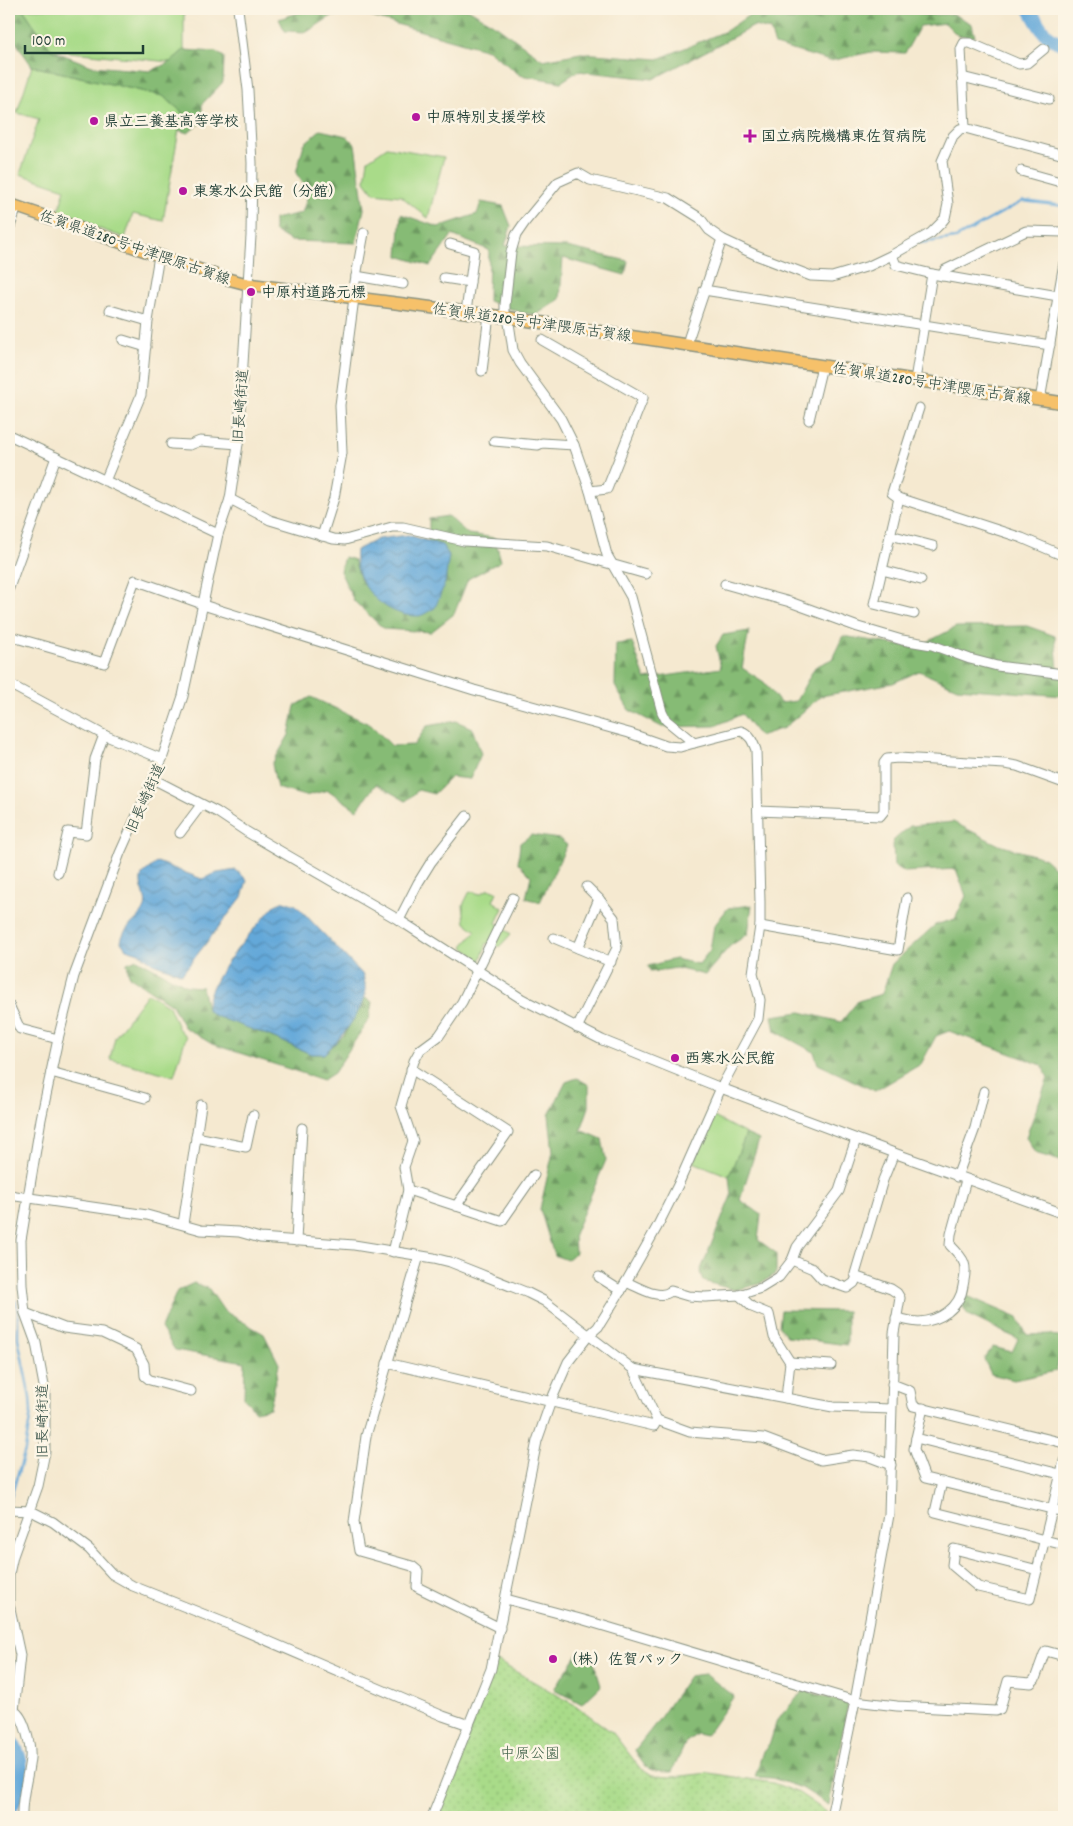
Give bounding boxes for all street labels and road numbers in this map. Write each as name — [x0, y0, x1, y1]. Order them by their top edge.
street label: 佐賀県道280号中津隈原古賀線 — [36, 206, 233, 292]
street label: 佐賀県道280号中津隈原古賀線 — [431, 299, 633, 349]
street label: 佐賀県道280号中津隈原古賀線 — [831, 358, 1033, 412]
street label: 旧長崎街道 — [228, 368, 256, 444]
street label: 旧長崎街道 — [122, 760, 172, 838]
street label: 旧長崎街道 — [33, 1383, 55, 1459]

